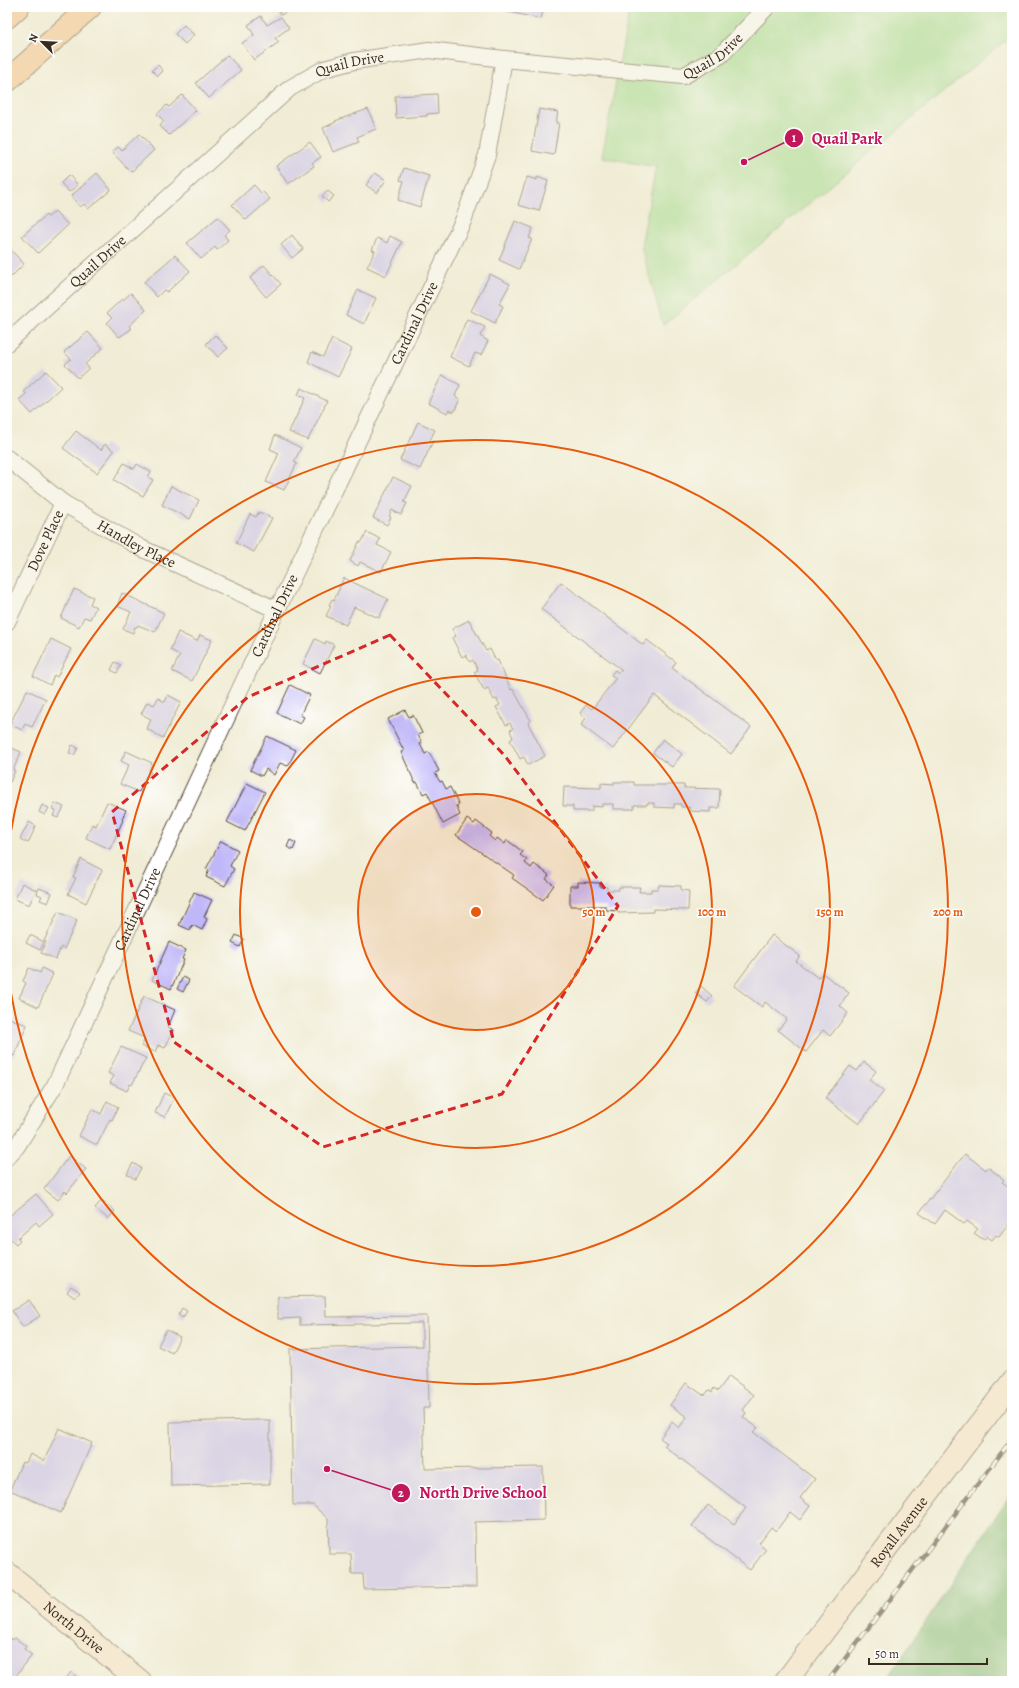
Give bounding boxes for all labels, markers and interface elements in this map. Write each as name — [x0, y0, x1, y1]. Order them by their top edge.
north arrow — [22, 22, 62, 62]
street label: Quail Drive — [679, 28, 747, 84]
text: N — [25, 31, 42, 45]
street label: Quail Drive — [311, 47, 386, 82]
callout: Quail Park — [784, 124, 890, 152]
text: Quail Park — [812, 128, 883, 150]
text: 1 — [792, 130, 797, 146]
street label: Quail Drive — [65, 230, 131, 292]
street label: Cardinal Drive — [386, 278, 443, 368]
street label: Dove Place — [22, 506, 68, 575]
street label: Handley Place — [94, 515, 179, 573]
street label: Cardinal Drive — [246, 570, 303, 660]
street label: Cardinal Drive — [109, 864, 165, 954]
text: 50 m — [582, 904, 606, 920]
text: 100 m — [698, 904, 726, 920]
text: 150 m — [816, 904, 844, 920]
text: 200 m — [933, 904, 963, 920]
centre of rings — [469, 905, 483, 919]
callout: North Drive School — [391, 1479, 554, 1507]
text: North Drive School — [419, 1482, 547, 1504]
text: 2 — [398, 1485, 404, 1501]
street label: Royall Avenue — [865, 1492, 932, 1572]
street label: North Drive — [39, 1596, 109, 1658]
scale bar — [869, 1640, 987, 1666]
text: 50 m — [875, 1646, 899, 1662]

